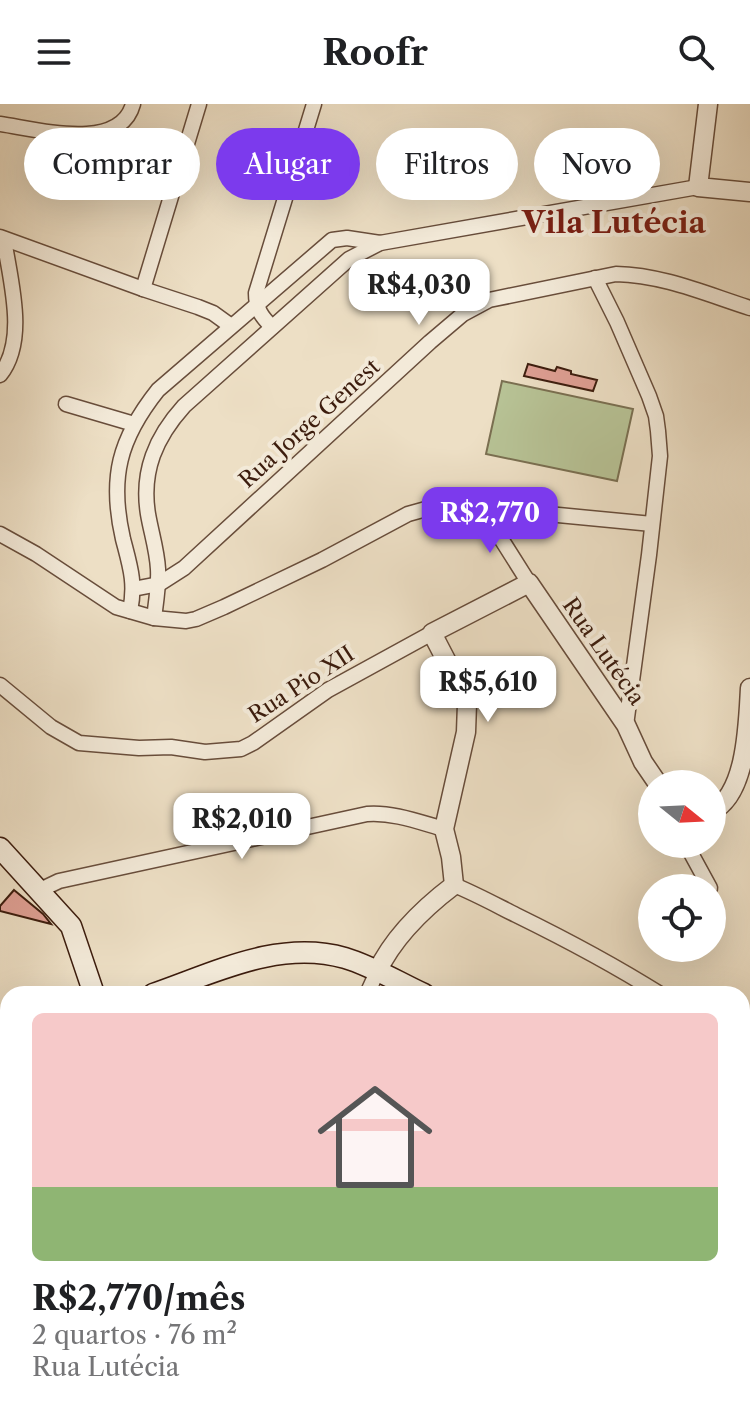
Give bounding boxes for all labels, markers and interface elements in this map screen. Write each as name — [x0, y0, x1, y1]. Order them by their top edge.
icon: menu — [32, 30, 76, 74]
text: Roofr — [322, 30, 428, 74]
icon: search — [674, 30, 718, 74]
chip: Comprar — [24, 128, 200, 200]
chip: Alugar — [216, 128, 360, 200]
chip: Filtros — [376, 128, 518, 200]
chip: Novo — [534, 128, 660, 200]
district label: Vila Lutécia — [521, 204, 707, 241]
pin: R$4,030 — [345, 259, 493, 327]
text: R$4,030 — [367, 269, 471, 301]
street label: Rua Jorge Genest — [233, 353, 385, 494]
pin: R$2,770 — [416, 487, 564, 555]
text: R$2,770 — [440, 497, 540, 529]
street label: Rua Lutécia — [557, 592, 651, 710]
street label: Rua Pio XII — [243, 640, 359, 729]
pin: R$5,610 — [414, 656, 562, 724]
text: R$5,610 — [438, 666, 538, 698]
north arrow — [638, 770, 726, 858]
map controls — [638, 770, 726, 962]
pin: R$2,010 — [168, 793, 316, 861]
text: R$2,010 — [191, 803, 293, 835]
button: locate — [638, 874, 726, 962]
icon: home — [303, 1065, 447, 1209]
text: R$2,770/mês — [32, 1277, 245, 1319]
text: 2 quartos · 76 m² — [32, 1319, 237, 1351]
text: Rua Lutécia — [32, 1351, 179, 1383]

